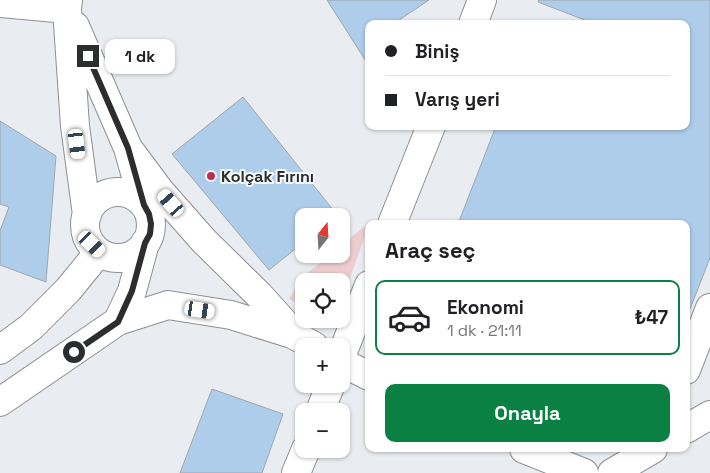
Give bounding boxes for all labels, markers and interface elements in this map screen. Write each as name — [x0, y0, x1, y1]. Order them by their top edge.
callout: 1 dk — [106, 38, 176, 74]
text: Biniş — [415, 39, 459, 64]
route end — [77, 45, 99, 67]
text: 1 dk — [125, 46, 155, 67]
text: Varış yeri — [415, 87, 500, 112]
car — [67, 128, 86, 160]
place label: Kolçak Fırını — [221, 166, 314, 187]
marker: Kolçak Fırını — [205, 170, 217, 182]
car — [155, 187, 186, 219]
north arrow — [295, 208, 350, 262]
map controls — [295, 208, 350, 458]
car — [75, 228, 108, 260]
text: Araç seç — [385, 236, 476, 264]
button: locate — [295, 273, 350, 328]
icon: car — [387, 295, 432, 340]
text: Ekonomi — [447, 295, 524, 320]
car — [184, 300, 215, 320]
text: ₺47 — [634, 305, 668, 330]
text: 1 dk · 21:11 — [447, 320, 522, 341]
button: + — [295, 338, 350, 393]
route start — [63, 341, 85, 363]
button: Onayla — [385, 384, 670, 442]
button: − — [295, 403, 350, 458]

